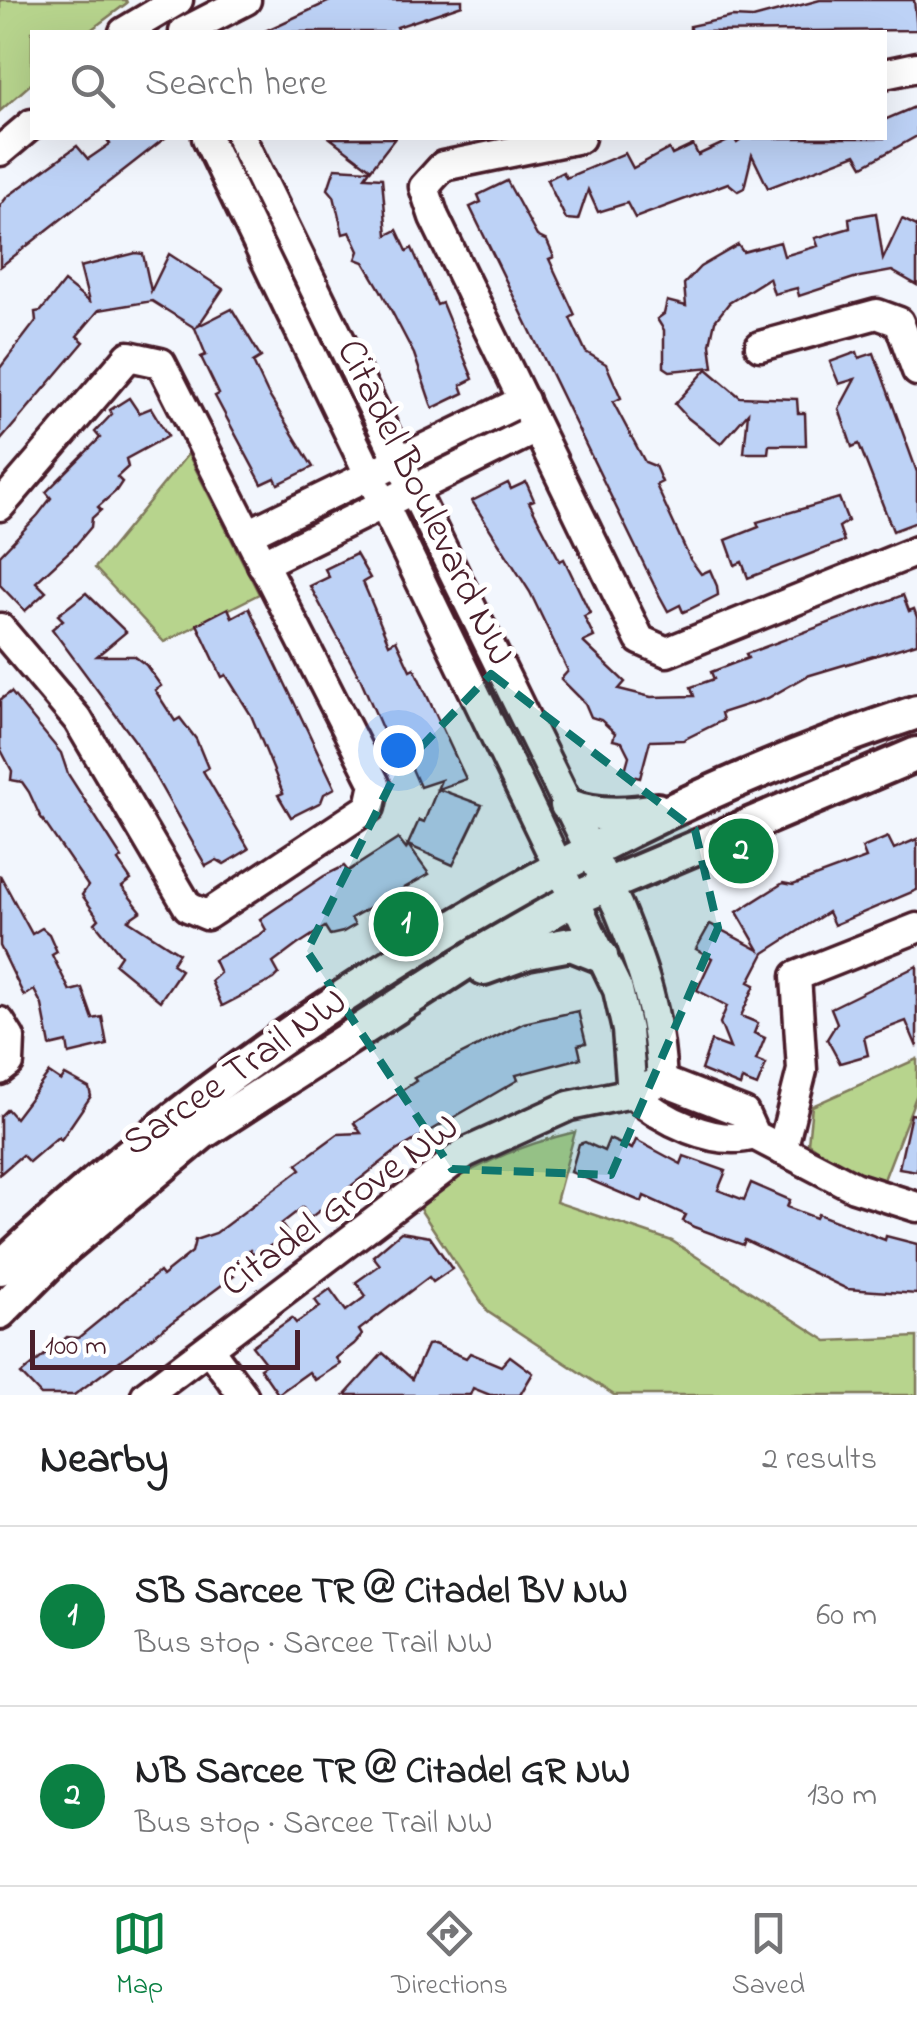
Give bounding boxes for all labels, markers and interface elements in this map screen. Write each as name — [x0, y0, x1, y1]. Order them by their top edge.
search box — [30, 30, 887, 140]
text: Search here — [145, 57, 327, 113]
icon: search — [65, 58, 120, 113]
street label: Citadel Boulevard NW — [319, 330, 529, 676]
your location — [373, 725, 424, 776]
pin: 2 — [708, 814, 774, 888]
pin: 1 — [374, 886, 438, 962]
street label: Sarcee Trail NW — [111, 974, 360, 1173]
street label: Citadel Grove NW — [209, 1100, 472, 1313]
scale bar — [30, 1325, 300, 1370]
text: 100 m — [45, 1327, 107, 1368]
text: Nearby — [40, 1430, 168, 1491]
text: 2 results — [762, 1437, 877, 1484]
text: SB Sarcee TR @ Citadel BV NW — [135, 1565, 628, 1621]
text: 1 — [67, 1593, 78, 1640]
text: 60 m — [816, 1593, 877, 1640]
text: Bus stop · Sarcee Trail NW — [135, 1621, 493, 1668]
text: NB Sarcee TR @ Citadel GR NW — [135, 1745, 630, 1801]
text: 2 — [65, 1773, 80, 1820]
text: 130 m — [807, 1773, 877, 1820]
text: Bus stop · Sarcee Trail NW — [135, 1801, 493, 1848]
tab: Map — [112, 1906, 167, 2007]
tab: Directions — [391, 1906, 508, 2007]
tab: Saved — [732, 1906, 805, 2007]

